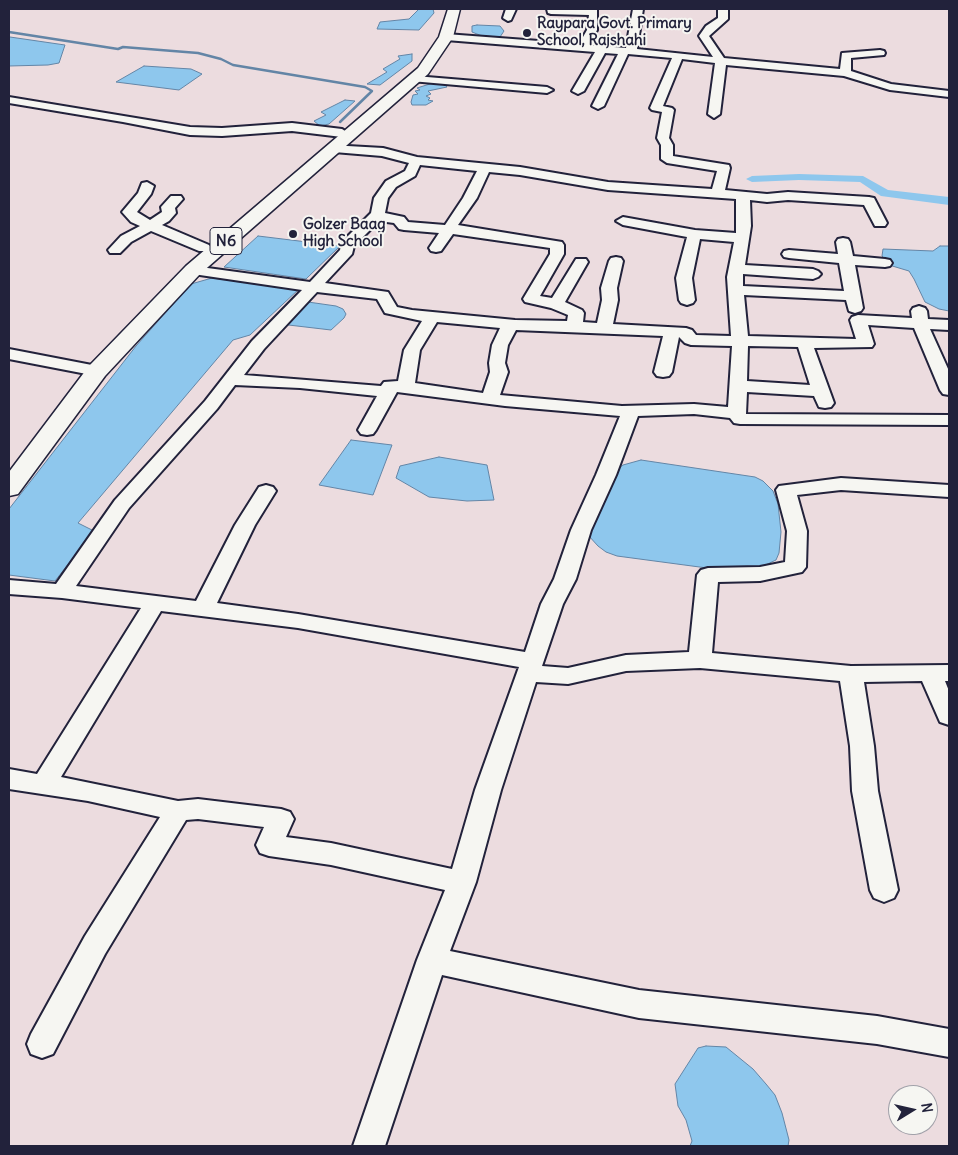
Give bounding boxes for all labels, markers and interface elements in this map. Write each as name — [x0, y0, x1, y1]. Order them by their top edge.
place label: Raypara Govt. Primary School, Rajshahi — [537, 15, 692, 50]
marker: Raypara Govt. Primary School, Rajshahi — [521, 27, 533, 39]
place label: Golzer Baag High School — [303, 216, 385, 251]
road number: N6 — [210, 228, 242, 255]
marker: Golzer Baag High School — [287, 228, 299, 240]
north arrow — [888, 1085, 938, 1135]
text: N — [917, 1102, 936, 1114]

